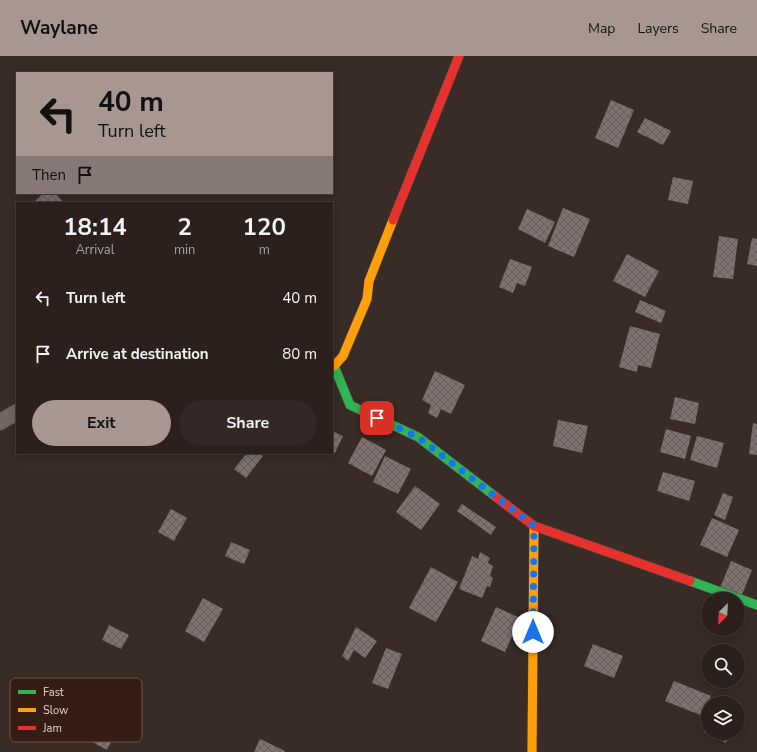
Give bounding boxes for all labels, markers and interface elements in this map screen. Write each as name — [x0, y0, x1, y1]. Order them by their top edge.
text: Waylane — [20, 15, 98, 41]
text: Map — [588, 19, 615, 38]
text: Layers — [637, 19, 679, 38]
text: Share — [701, 19, 737, 38]
text: 40 m — [98, 83, 164, 121]
icon: left — [32, 88, 84, 140]
text: Turn left — [98, 119, 166, 143]
icon: arrive — [74, 164, 96, 186]
text: Then — [32, 165, 66, 185]
text: 18:14 — [63, 211, 127, 243]
text: 2 — [177, 211, 192, 243]
text: 120 — [243, 211, 286, 243]
text: Arrival — [75, 241, 115, 259]
text: min — [174, 241, 195, 259]
text: m — [259, 241, 270, 259]
icon: left — [32, 287, 54, 309]
text: Turn left — [66, 288, 125, 308]
text: 40 m — [282, 288, 317, 308]
icon: arrive — [32, 343, 54, 365]
text: Arrive at destination — [66, 344, 209, 364]
text: 80 m — [282, 344, 317, 364]
button: Exit — [32, 400, 171, 446]
button: Share — [179, 400, 317, 446]
pin — [360, 401, 394, 435]
icon: arrive — [366, 407, 388, 429]
north arrow — [701, 592, 745, 636]
map controls — [701, 592, 745, 740]
position arrow — [512, 611, 554, 653]
button: search — [701, 644, 745, 688]
legend — [10, 678, 142, 742]
text: Fast — [43, 685, 64, 700]
button: layers — [701, 696, 745, 740]
text: Slow — [43, 703, 68, 718]
text: Jam — [42, 721, 62, 736]

